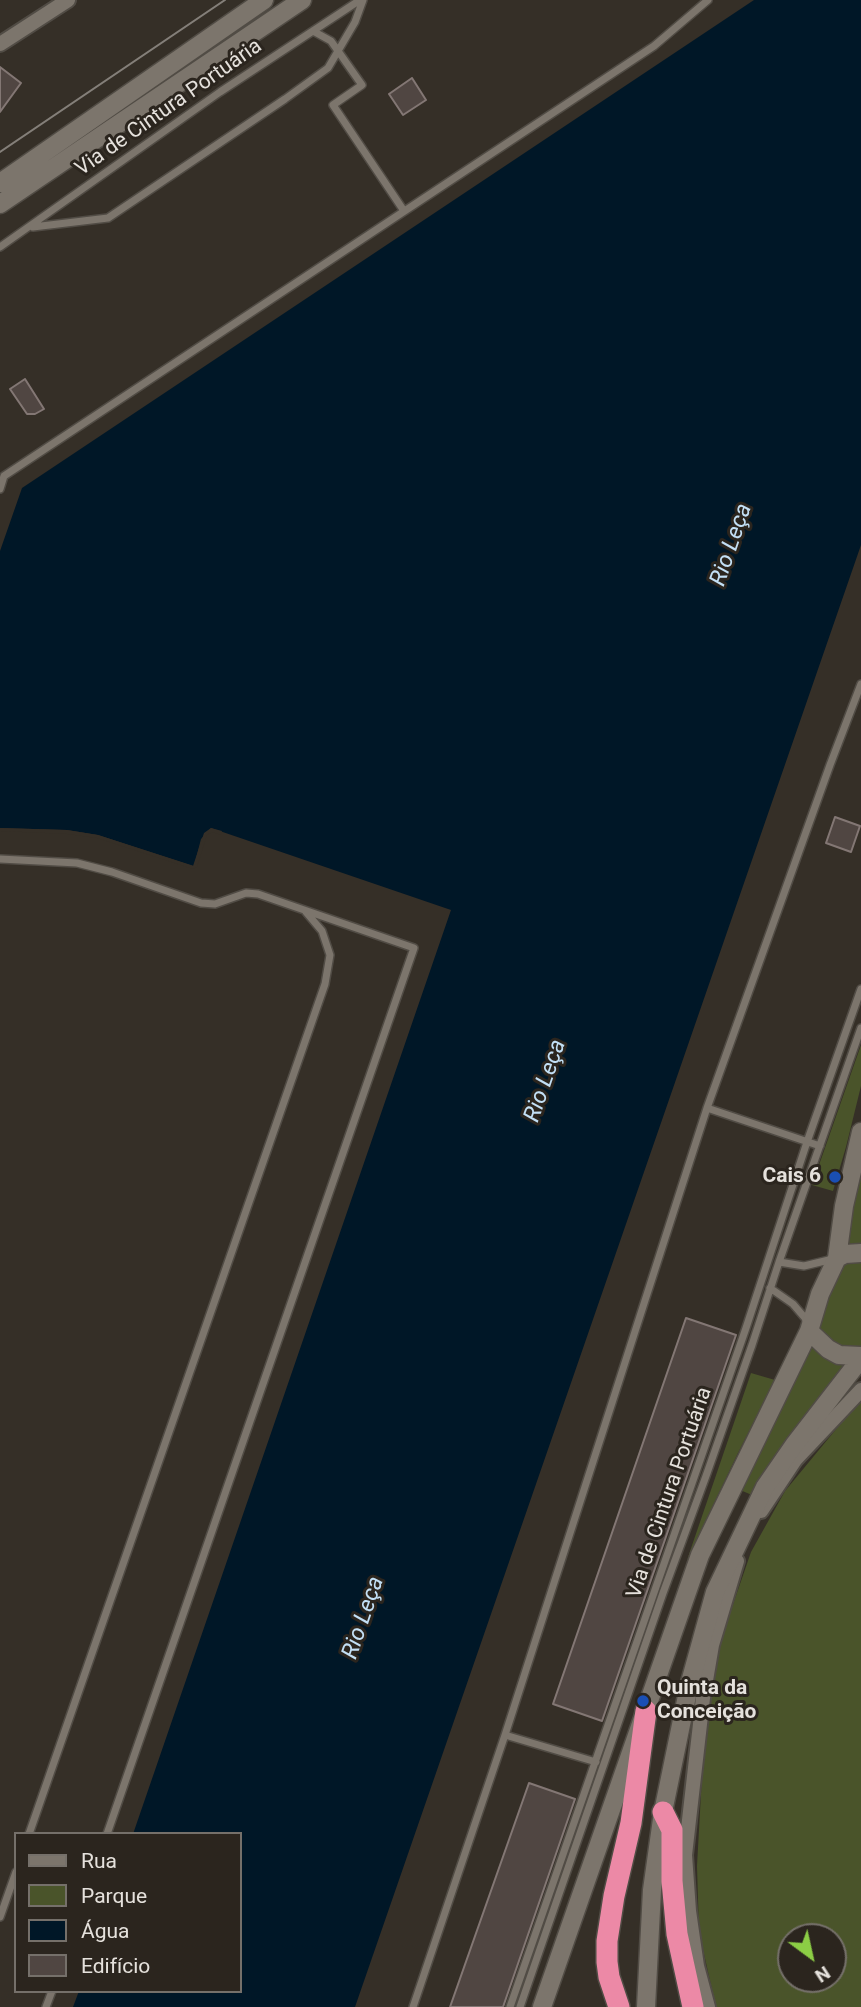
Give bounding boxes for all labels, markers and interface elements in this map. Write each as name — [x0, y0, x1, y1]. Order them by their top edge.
street label: Via de Cintura Portuária — [71, 34, 267, 182]
water label: Rio Leça — [705, 500, 759, 590]
water label: Rio Leça — [519, 1036, 573, 1126]
place label: Cais 6 — [762, 1164, 821, 1190]
marker: Cais 6 — [827, 1169, 843, 1185]
street label: Via de Cintura Portuária — [622, 1384, 718, 1602]
water label: Rio Leça — [337, 1573, 391, 1663]
place label: Quinta da Conceição — [657, 1676, 756, 1726]
marker: Quinta da Conceição — [635, 1693, 651, 1709]
legend — [14, 1832, 242, 1993]
text: Rua — [81, 1849, 117, 1873]
text: Parque — [81, 1884, 147, 1908]
text: Água — [81, 1919, 130, 1943]
north arrow — [777, 1923, 847, 1993]
text: Edifício — [81, 1954, 150, 1978]
text: N — [811, 1961, 835, 1988]

